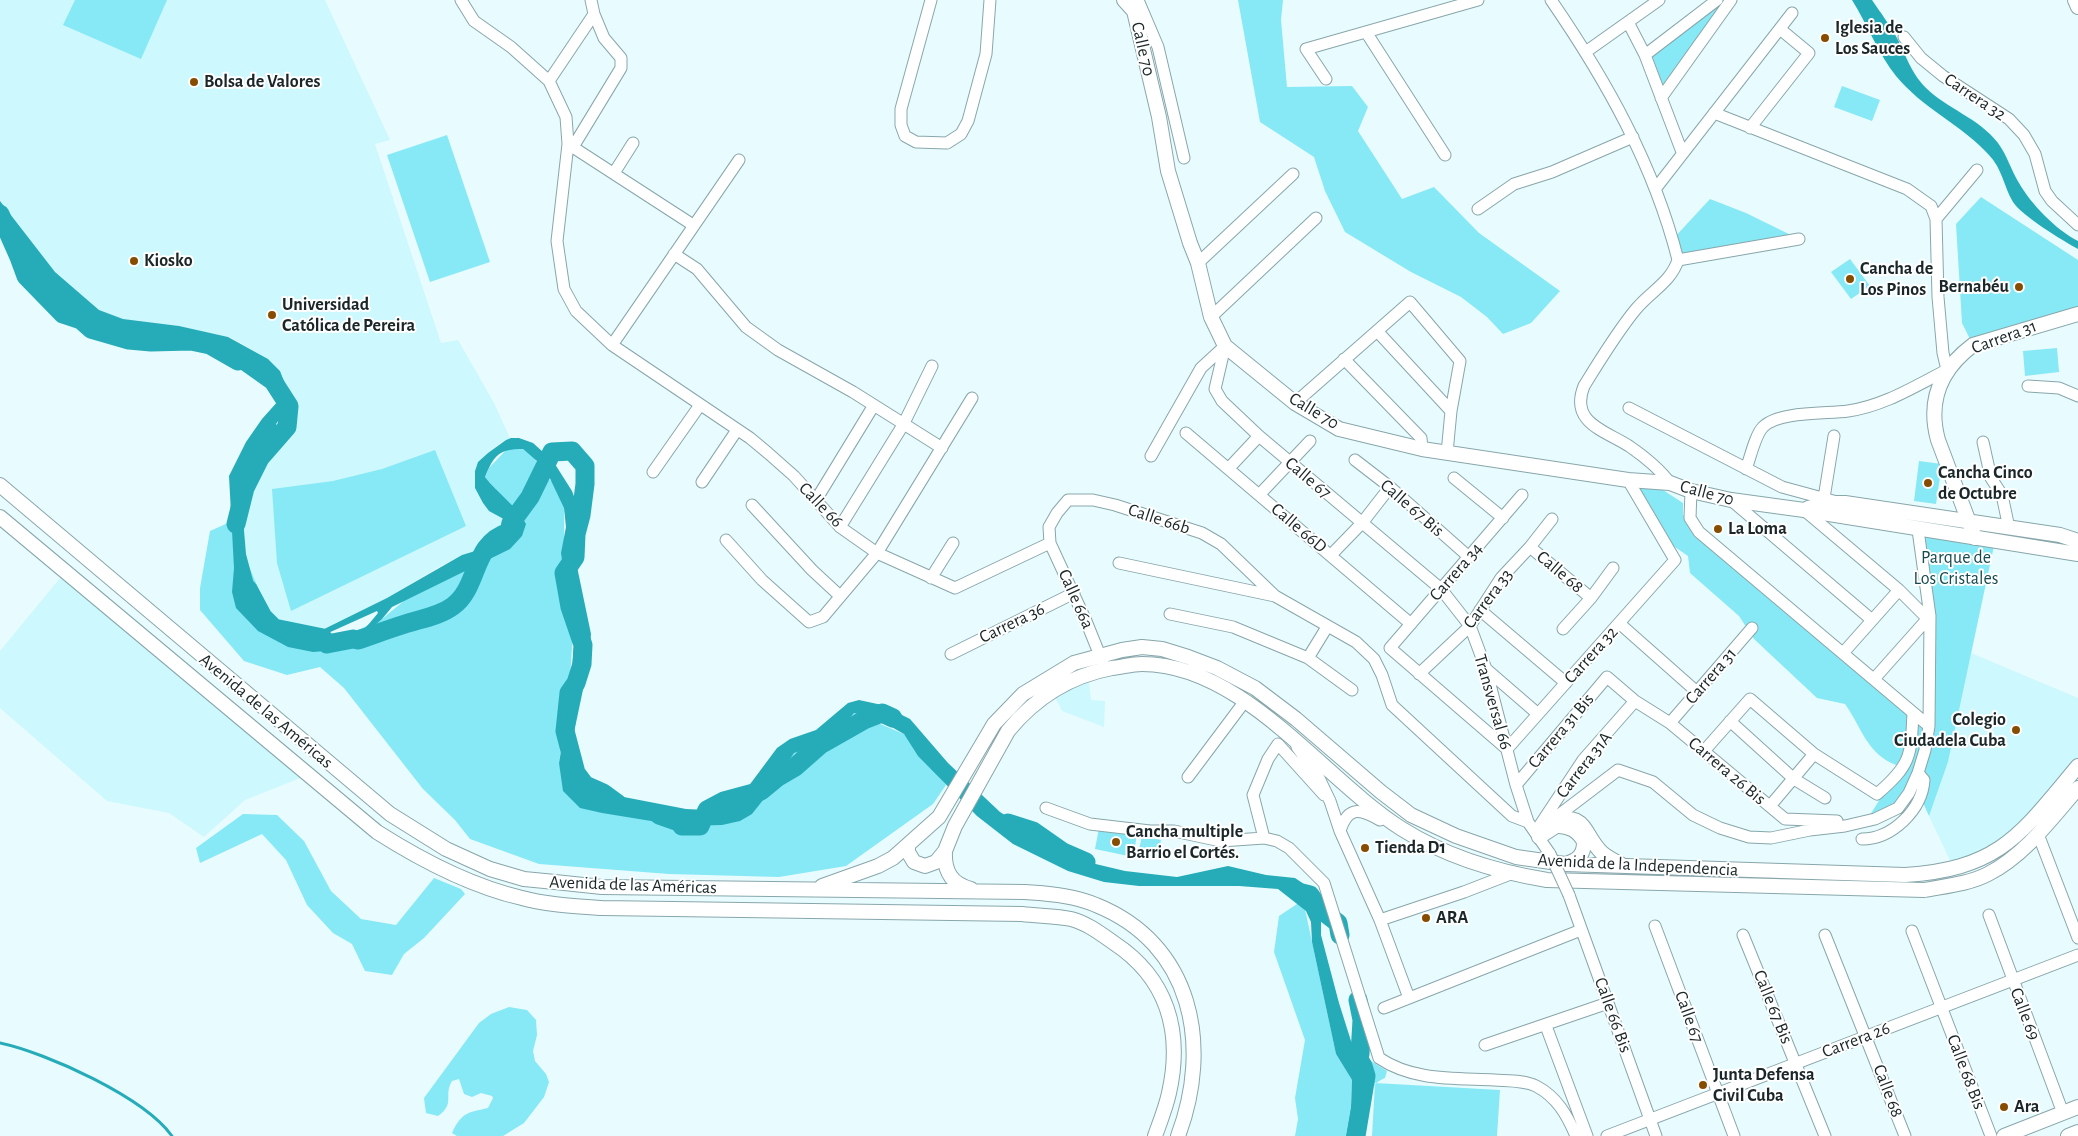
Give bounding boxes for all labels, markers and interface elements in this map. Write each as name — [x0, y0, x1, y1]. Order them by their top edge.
place label: Iglesia de Los Sauces — [1835, 17, 1910, 59]
street label: Calle 70 — [1126, 20, 1160, 78]
marker: Iglesia de Los Sauces — [1819, 32, 1831, 44]
street label: Carrera 32 — [1940, 68, 2010, 126]
place label: Bolsa de Valores — [204, 71, 320, 93]
marker: Bolsa de Valores — [188, 76, 200, 88]
place label: Kiosko — [144, 250, 193, 272]
marker: Kiosko — [128, 255, 140, 267]
place label: Cancha de Los Pinos — [1860, 258, 1933, 300]
marker: Cancha de Los Pinos — [1844, 273, 1856, 285]
place label: Bernabéu — [1938, 276, 2009, 298]
marker: Bernabéu — [2013, 281, 2025, 293]
place label: Universidad Católica de Pereira — [282, 294, 415, 336]
marker: Universidad Católica de Pereira — [266, 309, 278, 321]
street label: Carrera 31 — [1968, 315, 2040, 359]
street label: Calle 70 — [1285, 388, 1343, 434]
street label: Calle 67 — [1280, 452, 1336, 504]
place label: Cancha Cinco de Octubre — [1938, 462, 2033, 504]
street label: Calle 67 Bis — [1376, 474, 1448, 542]
street label: Calle 70 — [1678, 475, 1736, 511]
marker: Cancha Cinco de Octubre — [1922, 477, 1934, 489]
street label: Calle 66 — [794, 478, 848, 532]
street label: Calle 66D — [1267, 498, 1331, 558]
street label: Calle 66b — [1125, 499, 1193, 539]
place label: La Loma — [1728, 518, 1787, 540]
marker: La Loma — [1712, 523, 1724, 535]
street label: Carrera 34 — [1425, 538, 1487, 606]
street label: Calle 68 — [1532, 546, 1588, 598]
park label: Parque de Los Cristales — [1914, 547, 1998, 590]
street label: Carrera 33 — [1459, 565, 1517, 633]
street label: Calle 66a — [1053, 566, 1099, 632]
street label: Carrera 36 — [976, 598, 1048, 648]
street label: Carrera 32 — [1560, 622, 1622, 688]
street label: Carrera 31 — [1681, 643, 1741, 709]
street label: Avenida de las Américas — [195, 649, 337, 773]
street label: Transversal 66 — [1469, 652, 1517, 752]
street label: Carrera 31 Bis — [1523, 689, 1599, 773]
place label: Colegio Ciudadela Cuba — [1894, 709, 2006, 752]
marker: Colegio Ciudadela Cuba — [2010, 724, 2022, 736]
street label: Carrera 31A — [1551, 727, 1617, 803]
street label: Carrera 26 Bis — [1684, 732, 1770, 810]
place label: Cancha multiple Barrio el Cortés. — [1126, 821, 1243, 864]
marker: Cancha multiple Barrio el Cortés. — [1110, 836, 1122, 848]
place label: Tienda D1 — [1375, 837, 1446, 859]
marker: Tienda D1 — [1359, 842, 1371, 854]
street label: Avenida de la Independencia — [1537, 849, 1739, 881]
street label: Avenida de las Américas — [549, 871, 717, 899]
place label: ARA — [1436, 907, 1468, 929]
marker: ARA — [1420, 912, 1432, 924]
street label: Calle 67 Bis — [1748, 967, 1798, 1047]
street label: Calle 66 Bis — [1589, 974, 1637, 1056]
street label: Calle 69 — [2005, 985, 2045, 1043]
street label: Calle 67 — [1670, 988, 1708, 1046]
street label: Carrera 26 — [1819, 1017, 1893, 1063]
street label: Calle 68 Bis — [1942, 1031, 1990, 1113]
street label: Calle 68 — [1868, 1062, 1908, 1120]
place label: Junta Defensa Civil Cuba — [1713, 1064, 1815, 1106]
marker: Junta Defensa Civil Cuba — [1697, 1079, 1709, 1091]
place label: Ara — [2014, 1096, 2039, 1118]
marker: Ara — [1998, 1101, 2010, 1113]

